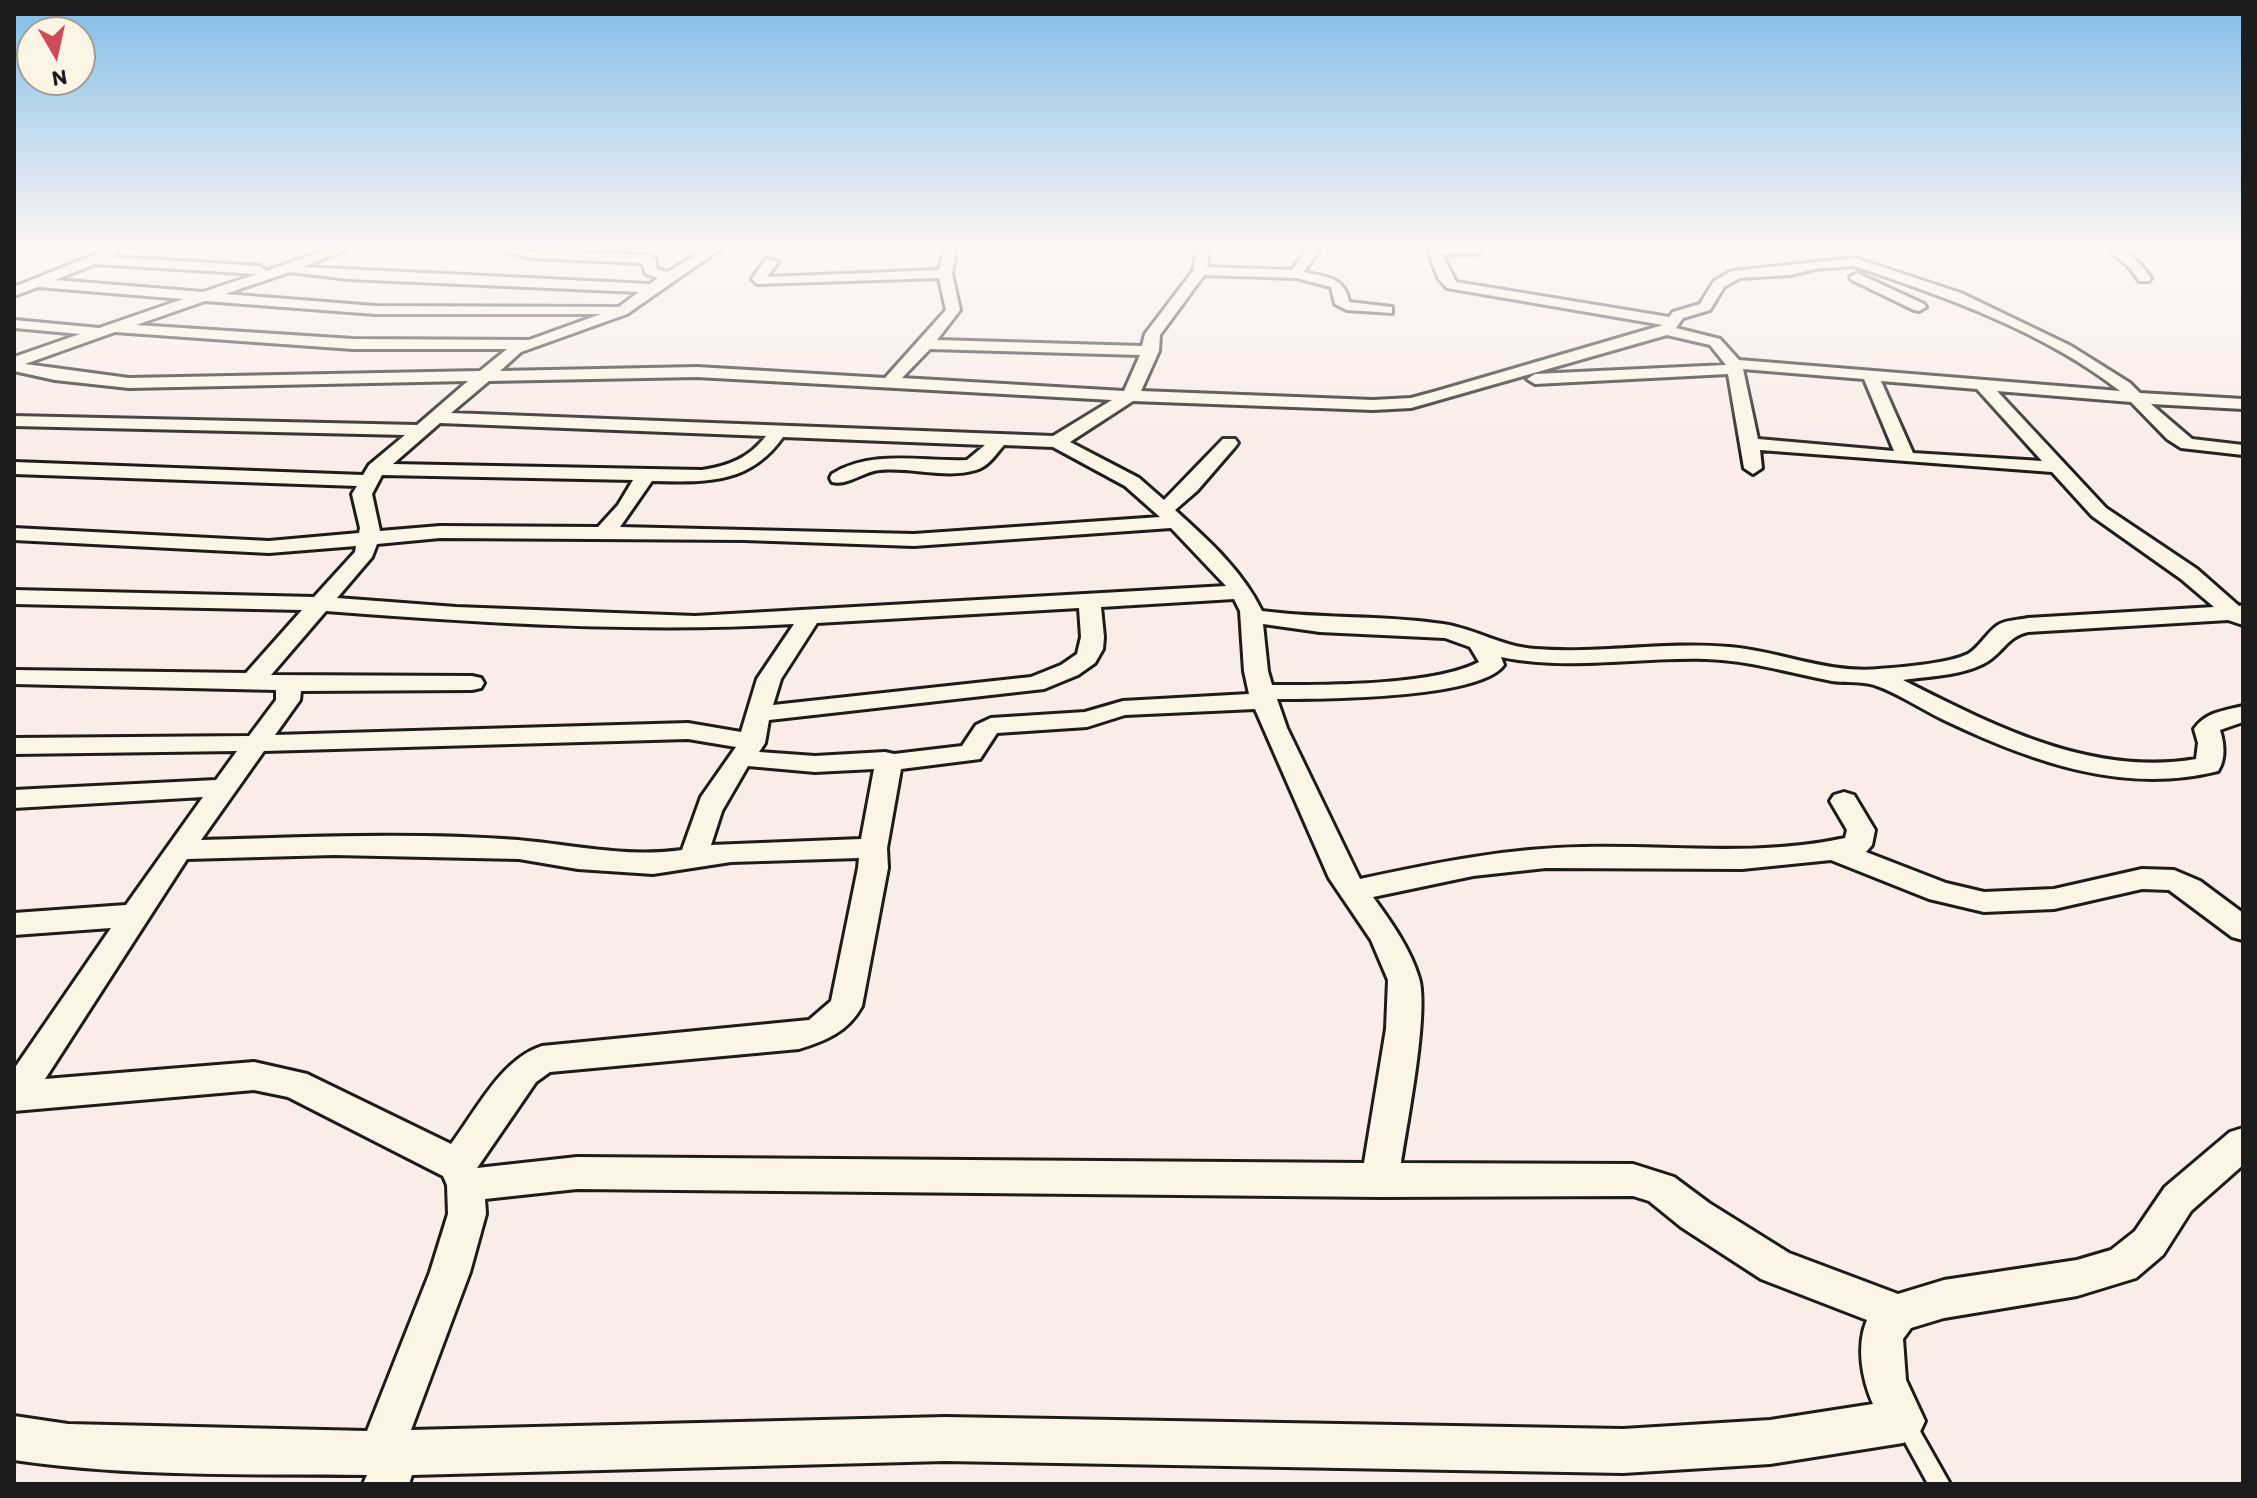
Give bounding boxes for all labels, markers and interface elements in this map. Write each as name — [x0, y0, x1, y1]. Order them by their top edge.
north arrow — [16, 16, 96, 96]
text: N — [50, 64, 69, 93]

